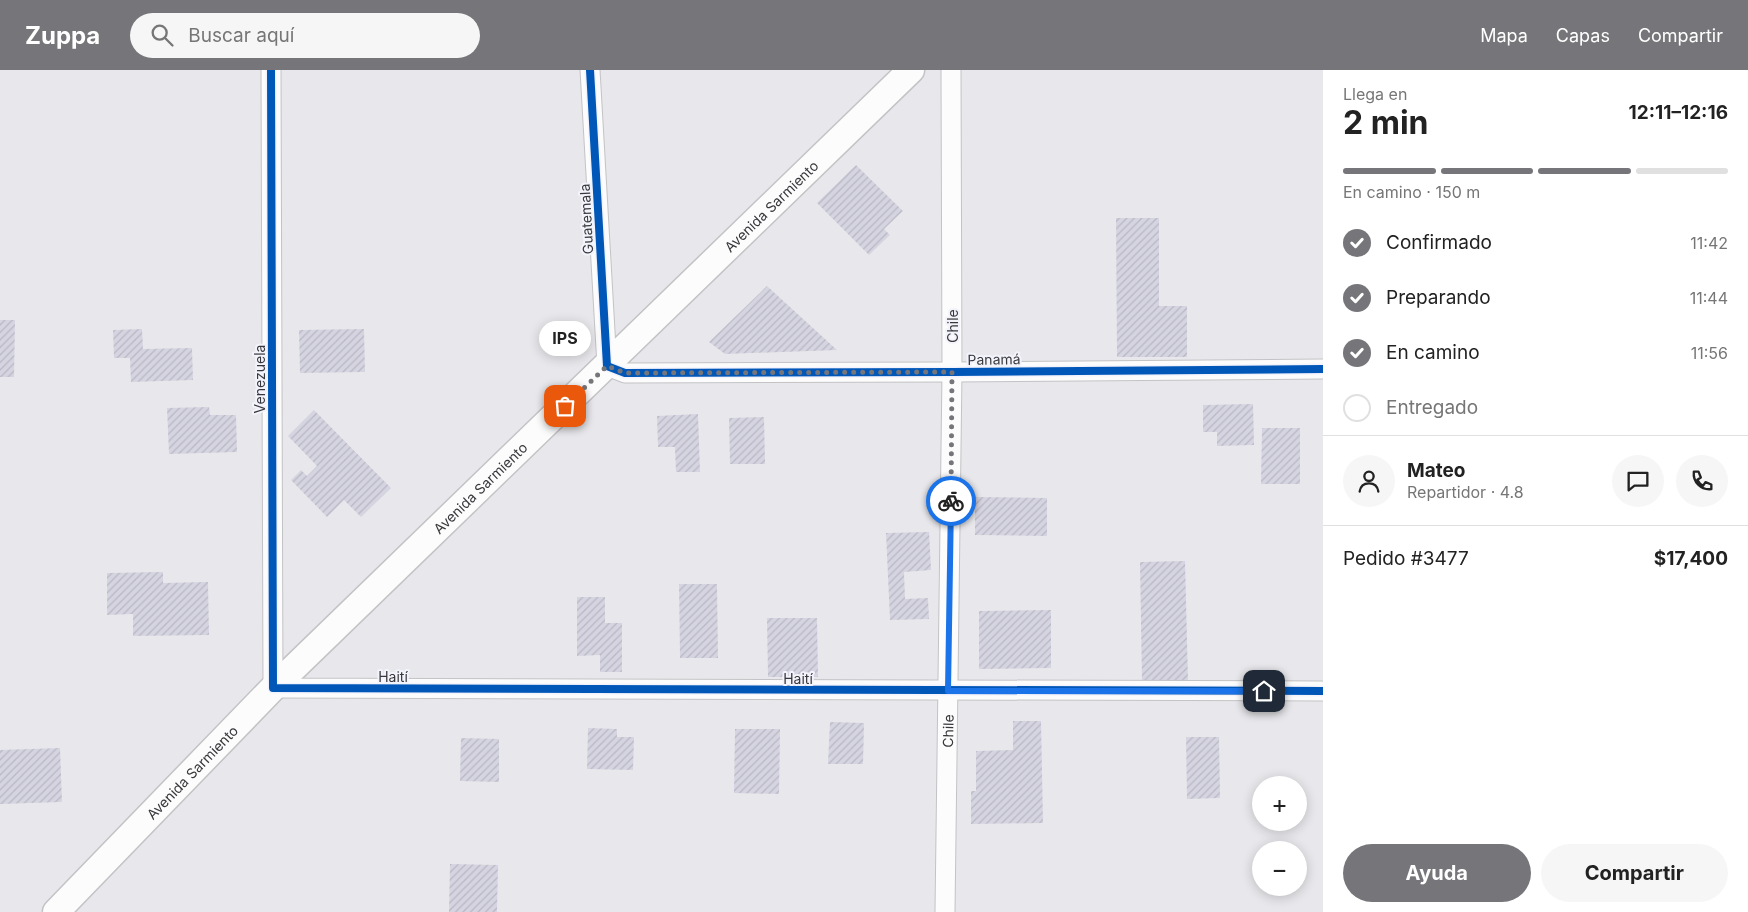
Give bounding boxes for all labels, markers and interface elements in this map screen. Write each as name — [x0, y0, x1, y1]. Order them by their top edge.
search box — [130, 13, 480, 58]
text: Zuppa — [25, 21, 100, 50]
icon: search — [148, 21, 176, 49]
text: Buscar aquí — [188, 24, 294, 47]
text: Mapa — [1480, 25, 1528, 46]
text: Capas — [1556, 25, 1610, 46]
text: Compartir — [1638, 25, 1723, 46]
text: Llega en — [1343, 84, 1407, 104]
text: 12:11–12:16 — [1629, 101, 1728, 124]
text: 2 min — [1343, 103, 1429, 142]
street label: Avenida Sarmiento — [720, 157, 821, 255]
text: En camino · 150 m — [1343, 182, 1480, 202]
street label: Guatemala — [576, 183, 596, 255]
icon: check — [1343, 229, 1371, 257]
text: Confirmado — [1386, 231, 1492, 254]
text: 11:42 — [1690, 233, 1728, 253]
icon: check — [1343, 284, 1371, 312]
text: Preparando — [1386, 286, 1491, 309]
text: 11:44 — [1690, 288, 1728, 308]
street label: Chile — [944, 309, 961, 343]
callout: IPS — [539, 321, 591, 356]
text: IPS — [552, 328, 578, 348]
icon: check — [1343, 339, 1371, 367]
text: En camino — [1386, 341, 1480, 364]
text: 11:56 — [1691, 343, 1728, 363]
street label: Venezuela — [251, 345, 268, 413]
street label: Panamá — [967, 350, 1021, 368]
pin — [544, 385, 586, 427]
icon: bag — [551, 392, 579, 420]
text: Entregado — [1386, 396, 1478, 419]
street label: Avenida Sarmiento — [430, 438, 530, 537]
button: person — [1343, 455, 1395, 507]
button: chat — [1612, 455, 1664, 507]
button: phone — [1676, 455, 1728, 507]
text: Mateo — [1407, 459, 1465, 482]
courier — [926, 476, 976, 526]
text: Repartidor · 4.8 — [1407, 482, 1524, 502]
icon: bike — [937, 487, 965, 515]
text: Pedido #3477 — [1343, 547, 1469, 570]
text: $17,400 — [1654, 547, 1728, 570]
street label: Haití — [378, 668, 408, 685]
street label: Haití — [783, 670, 813, 687]
pin — [1243, 670, 1285, 712]
icon: home — [1250, 677, 1278, 705]
street label: Chile — [939, 714, 956, 748]
street label: Avenida Sarmiento — [142, 722, 241, 822]
map controls — [1252, 776, 1307, 896]
button: + — [1252, 776, 1307, 831]
button: − — [1252, 841, 1307, 896]
button: Ayuda — [1343, 844, 1531, 902]
button: Compartir — [1541, 844, 1728, 902]

